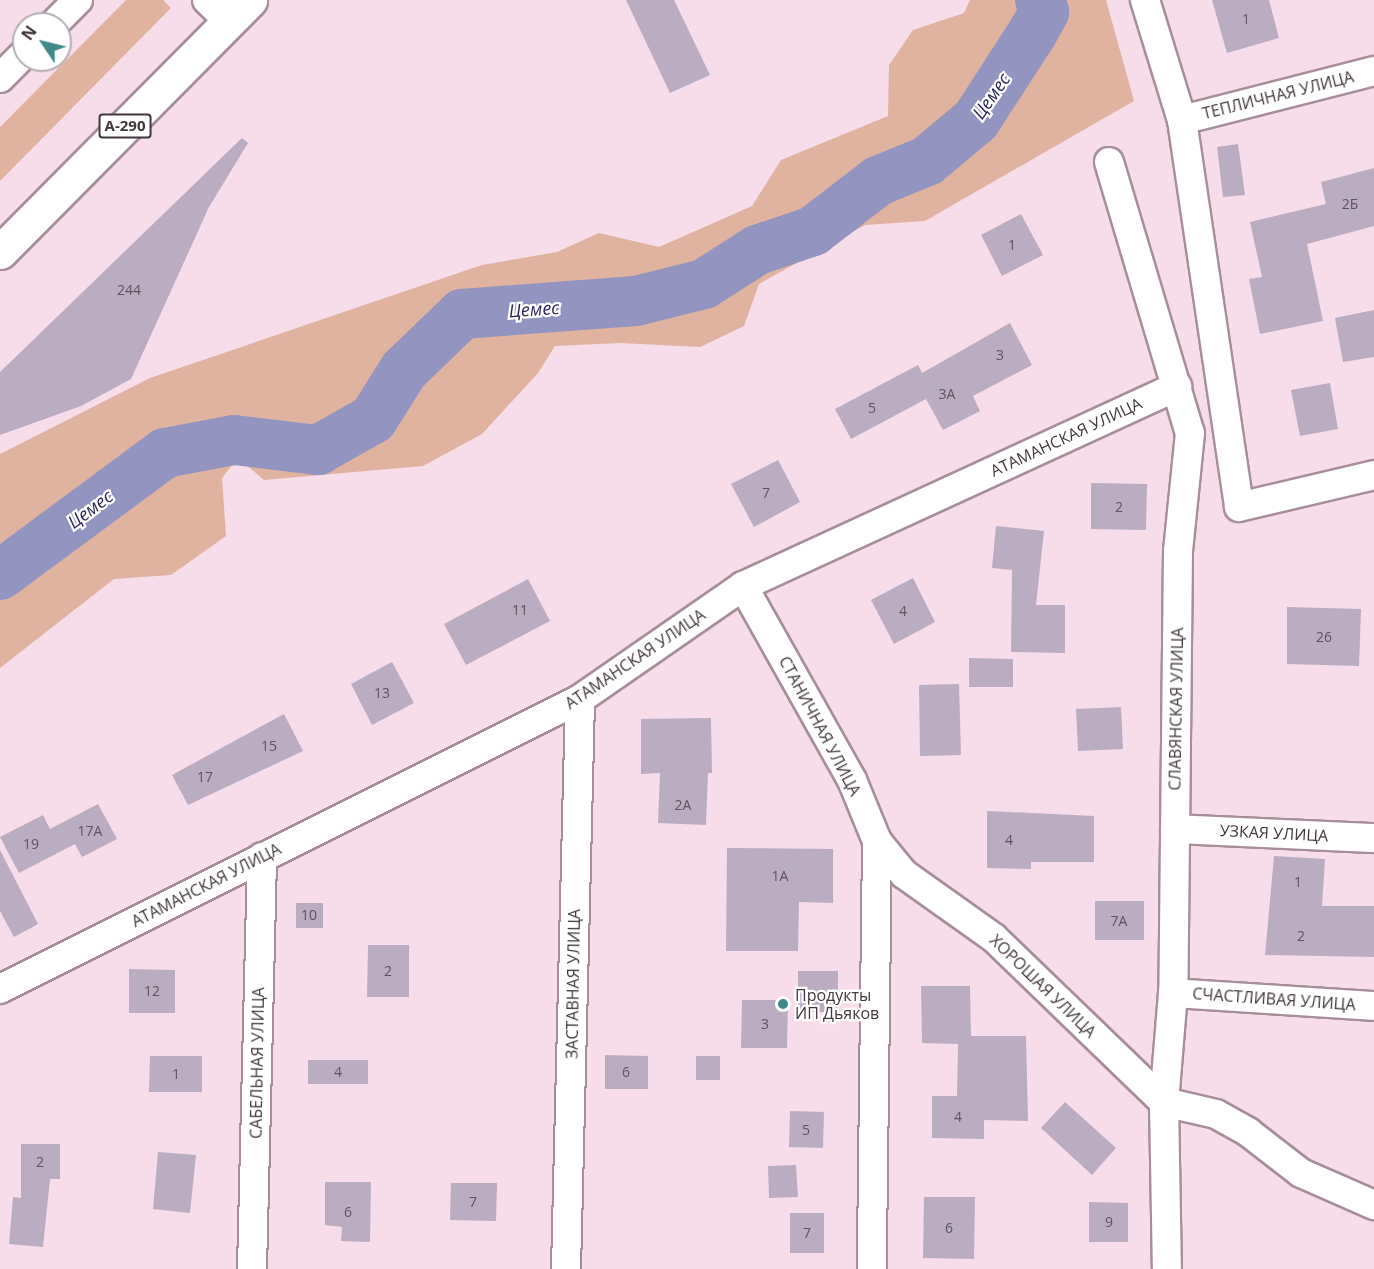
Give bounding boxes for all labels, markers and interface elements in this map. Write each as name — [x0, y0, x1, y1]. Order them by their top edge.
house number: 1 — [1242, 11, 1250, 27]
north arrow — [12, 12, 72, 72]
text: N — [16, 21, 42, 44]
street label: ТЕПЛИЧНАЯ УЛИЦА — [1200, 67, 1356, 123]
water label: Цемес — [968, 69, 1014, 123]
road number: А-290 — [98, 114, 152, 138]
house number: 2Б — [1342, 196, 1358, 212]
house number: 1 — [1008, 237, 1016, 253]
house number: 244 — [117, 282, 141, 298]
water label: Цемес — [508, 296, 560, 322]
house number: 3 — [996, 347, 1004, 363]
house number: 3А — [939, 386, 955, 402]
street label: АТАМАНСКАЯ УЛИЦА — [987, 393, 1145, 481]
house number: 5 — [868, 400, 876, 416]
water label: Цемес — [63, 485, 117, 533]
house number: 7 — [762, 485, 770, 501]
house number: 2 — [1115, 499, 1123, 515]
house number: 11 — [512, 602, 528, 618]
house number: 4 — [899, 603, 907, 619]
street label: АТАМАНСКАЯ УЛИЦА — [561, 605, 709, 713]
street label: СЛАВЯНСКАЯ УЛИЦА — [1165, 627, 1187, 791]
house number: 26 — [1316, 629, 1332, 645]
street label: СТАНИЧНАЯ УЛИЦА — [775, 653, 865, 799]
house number: 13 — [374, 685, 390, 701]
house number: 15 — [261, 738, 277, 754]
house number: 17 — [197, 769, 213, 785]
house number: 2А — [675, 797, 691, 813]
street label: УЗКАЯ УЛИЦА — [1219, 821, 1329, 845]
house number: 17А — [78, 823, 102, 839]
house number: 4 — [1005, 832, 1013, 848]
house number: 19 — [23, 836, 39, 852]
street label: АТАМАНСКАЯ УЛИЦА — [128, 839, 284, 931]
house number: 1А — [772, 868, 788, 884]
house number: 1 — [1294, 874, 1302, 890]
house number: 10 — [301, 907, 317, 923]
street label: ЗАСТАВНАЯ УЛИЦА — [562, 909, 584, 1059]
house number: 7А — [1111, 913, 1127, 929]
house number: 2 — [1297, 928, 1305, 944]
street label: ХОРОШАЯ УЛИЦА — [986, 931, 1100, 1041]
house number: 2 — [384, 963, 392, 979]
house number: 12 — [144, 983, 160, 999]
street label: СЧАСТЛИВАЯ УЛИЦА — [1192, 984, 1356, 1014]
place label: Продукты ИП Дьяков — [795, 985, 879, 1023]
street label: САБЕЛЬНАЯ УЛИЦА — [246, 987, 268, 1139]
marker: Продукты ИП Дьяков — [776, 997, 790, 1011]
house number: 3 — [761, 1016, 769, 1032]
house number: 4 — [334, 1064, 342, 1080]
house number: 6 — [622, 1064, 630, 1080]
house number: 1 — [172, 1066, 180, 1082]
house number: 4 — [954, 1109, 962, 1125]
house number: 5 — [802, 1122, 810, 1138]
house number: 2 — [36, 1154, 44, 1170]
house number: 7 — [469, 1194, 477, 1210]
house number: 6 — [344, 1204, 352, 1220]
house number: 9 — [1105, 1214, 1113, 1230]
house number: 6 — [945, 1220, 953, 1236]
house number: 7 — [803, 1225, 811, 1241]

